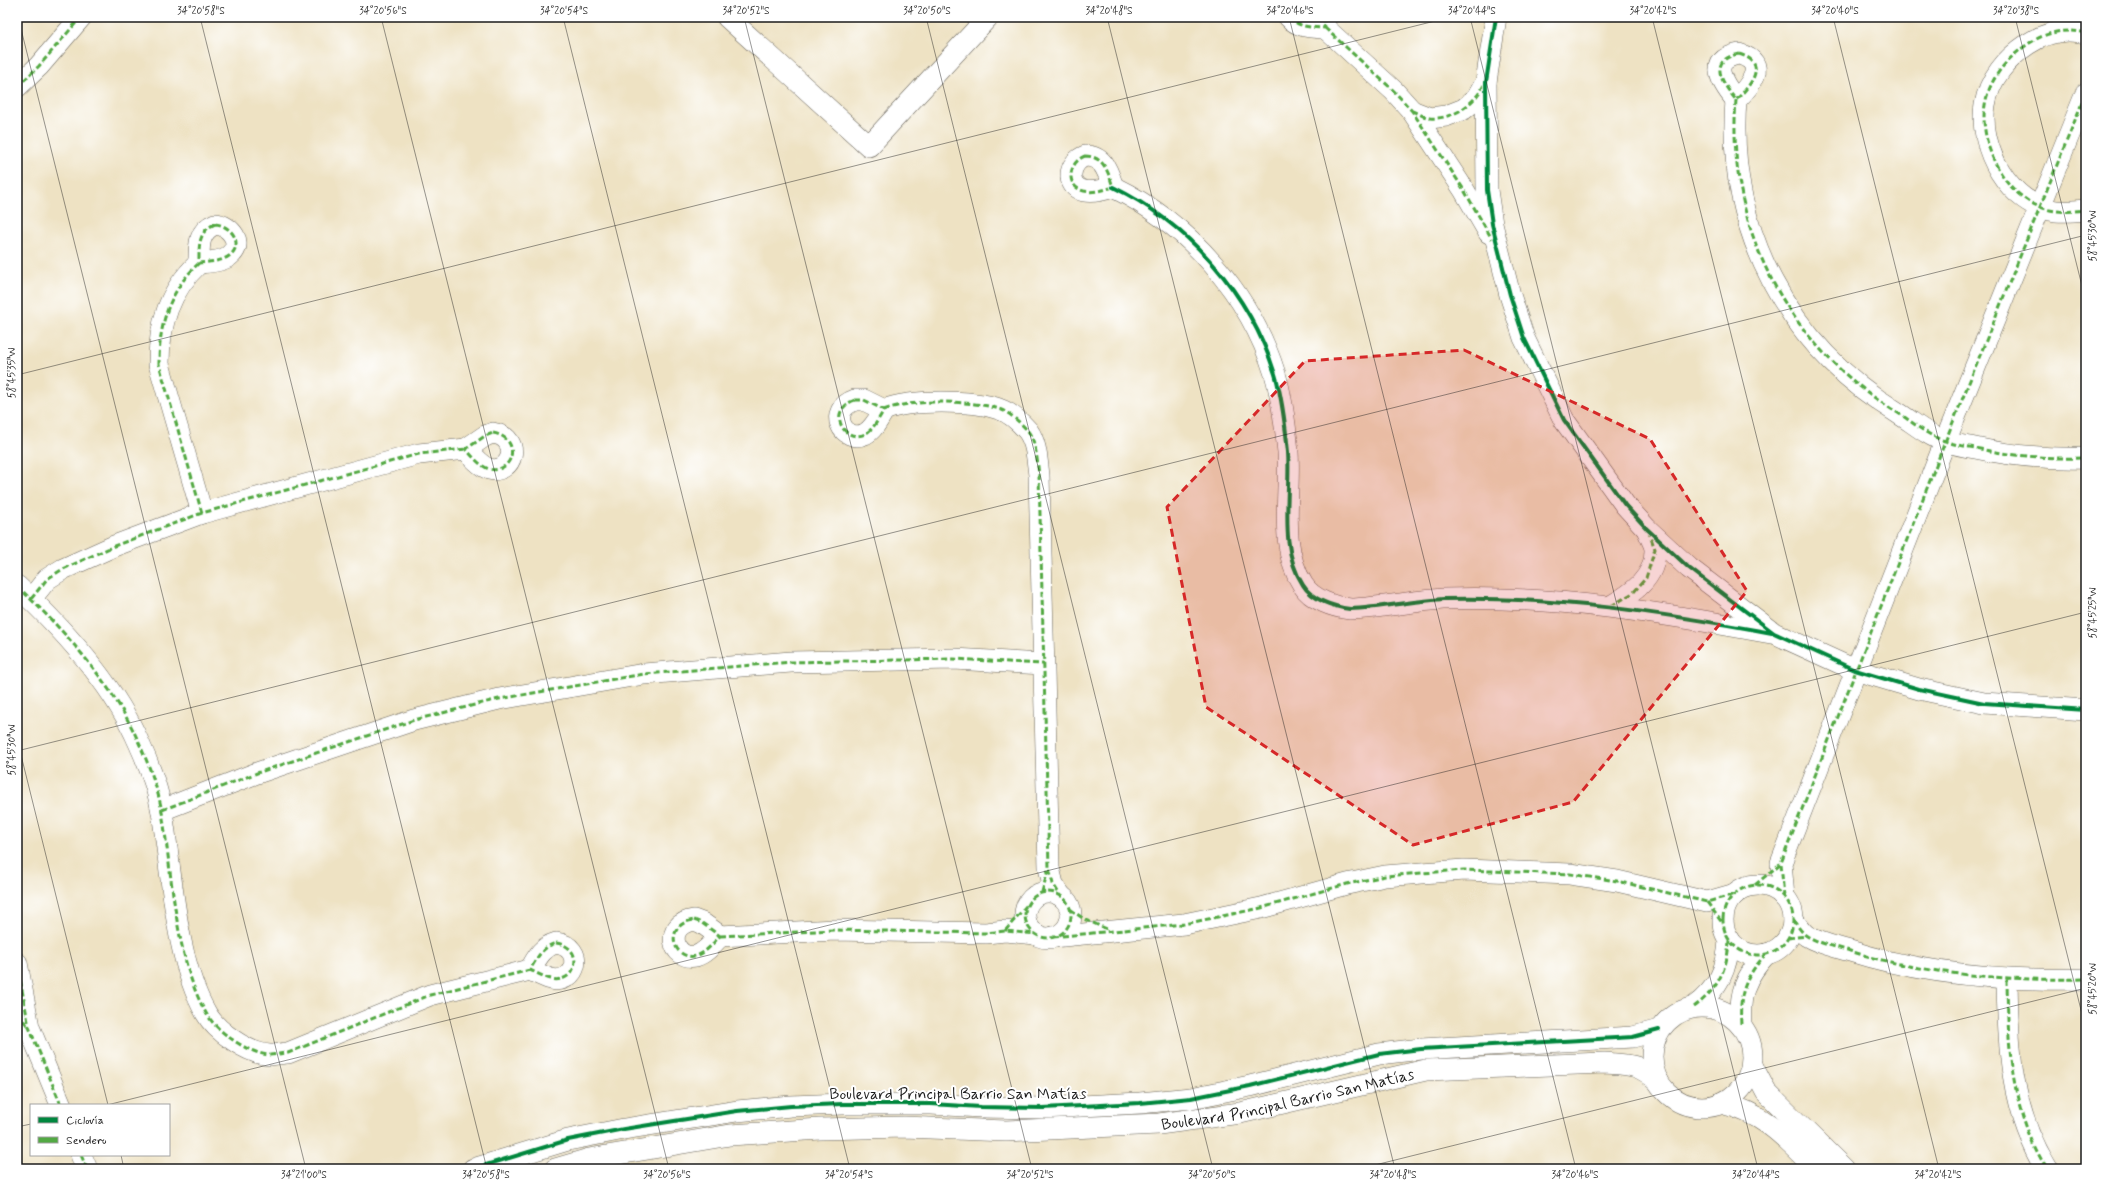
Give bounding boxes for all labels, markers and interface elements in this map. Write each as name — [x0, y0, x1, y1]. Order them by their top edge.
text: 34°20'58"S — [177, 4, 225, 18]
text: 34°20'56"S — [359, 4, 407, 18]
text: 34°20'54"S — [540, 4, 588, 18]
text: 34°20'52"S — [722, 4, 770, 18]
text: 34°20'50"S — [903, 4, 951, 18]
text: 34°20'48"S — [1085, 4, 1133, 18]
text: 34°20'46"S — [1266, 4, 1314, 18]
text: 34°20'44"S — [1448, 4, 1496, 18]
text: 34°20'42"S — [1630, 4, 1677, 18]
text: 34°20'40"S — [1811, 4, 1859, 18]
text: 34°20'38"S — [1993, 4, 2039, 18]
text: 58°45'30"W — [2086, 210, 2100, 262]
text: 58°45'35"W — [5, 348, 19, 398]
text: 58°45'25"W — [2086, 587, 2100, 639]
text: 58°45'30"W — [5, 724, 19, 776]
text: 58°45'20"W — [2086, 963, 2100, 1015]
street label: Boulevard Principal Barrio San Matías — [1160, 1064, 1416, 1136]
street label: Boulevard Principal Barrio San Matías — [829, 1084, 1087, 1105]
legend — [30, 1104, 170, 1156]
text: Ciclovía — [66, 1113, 104, 1129]
text: Sendero — [66, 1133, 107, 1149]
text: 34°21'00"S — [281, 1168, 327, 1182]
text: 34°20'58"S — [462, 1168, 510, 1182]
text: 34°20'56"S — [643, 1168, 691, 1182]
text: 34°20'54"S — [825, 1168, 873, 1182]
text: 34°20'52"S — [1006, 1168, 1054, 1182]
text: 34°20'50"S — [1188, 1168, 1236, 1182]
text: 34°20'48"S — [1369, 1168, 1417, 1182]
text: 34°20'46"S — [1551, 1168, 1599, 1182]
text: 34°20'44"S — [1732, 1168, 1780, 1182]
text: 34°20'42"S — [1915, 1168, 1962, 1182]

